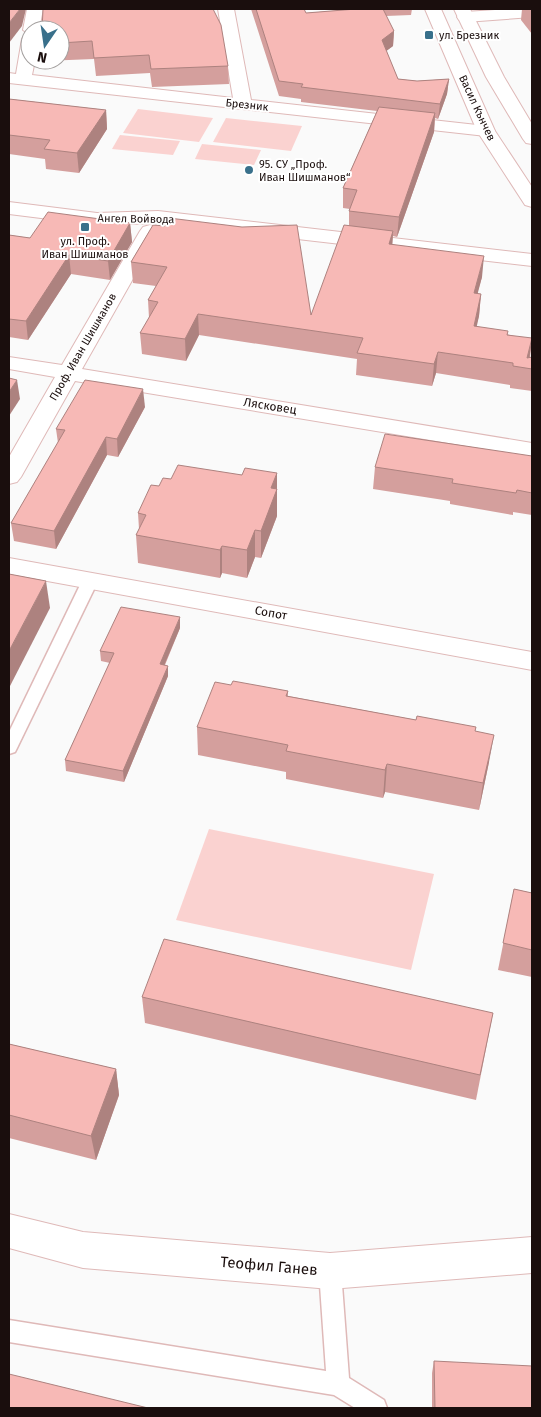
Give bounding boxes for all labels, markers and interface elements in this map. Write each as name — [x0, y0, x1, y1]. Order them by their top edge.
north arrow — [20, 20, 70, 70]
marker: ул. Брезник — [423, 29, 435, 41]
place label: ул. Брезник — [439, 29, 499, 42]
text: N — [36, 48, 49, 67]
street label: Васил Кънчев — [456, 73, 498, 143]
street label: Брезник — [225, 96, 269, 114]
place label: 95. СУ „Проф. Иван Шишманов“ — [259, 158, 351, 184]
marker: 95. СУ „Проф. Иван Шишманов“ — [243, 164, 255, 176]
street label: Ангел Войвода — [98, 212, 174, 226]
marker: ул. Проф. Иван Шишманов — [79, 221, 91, 233]
place label: ул. Проф. Иван Шишманов — [41, 235, 129, 261]
street label: Проф. Иван Шишманов — [47, 291, 119, 403]
street label: Лясковец — [242, 395, 298, 417]
street label: Сопот — [254, 603, 289, 623]
street label: Теофил Ганев — [220, 1253, 318, 1279]

